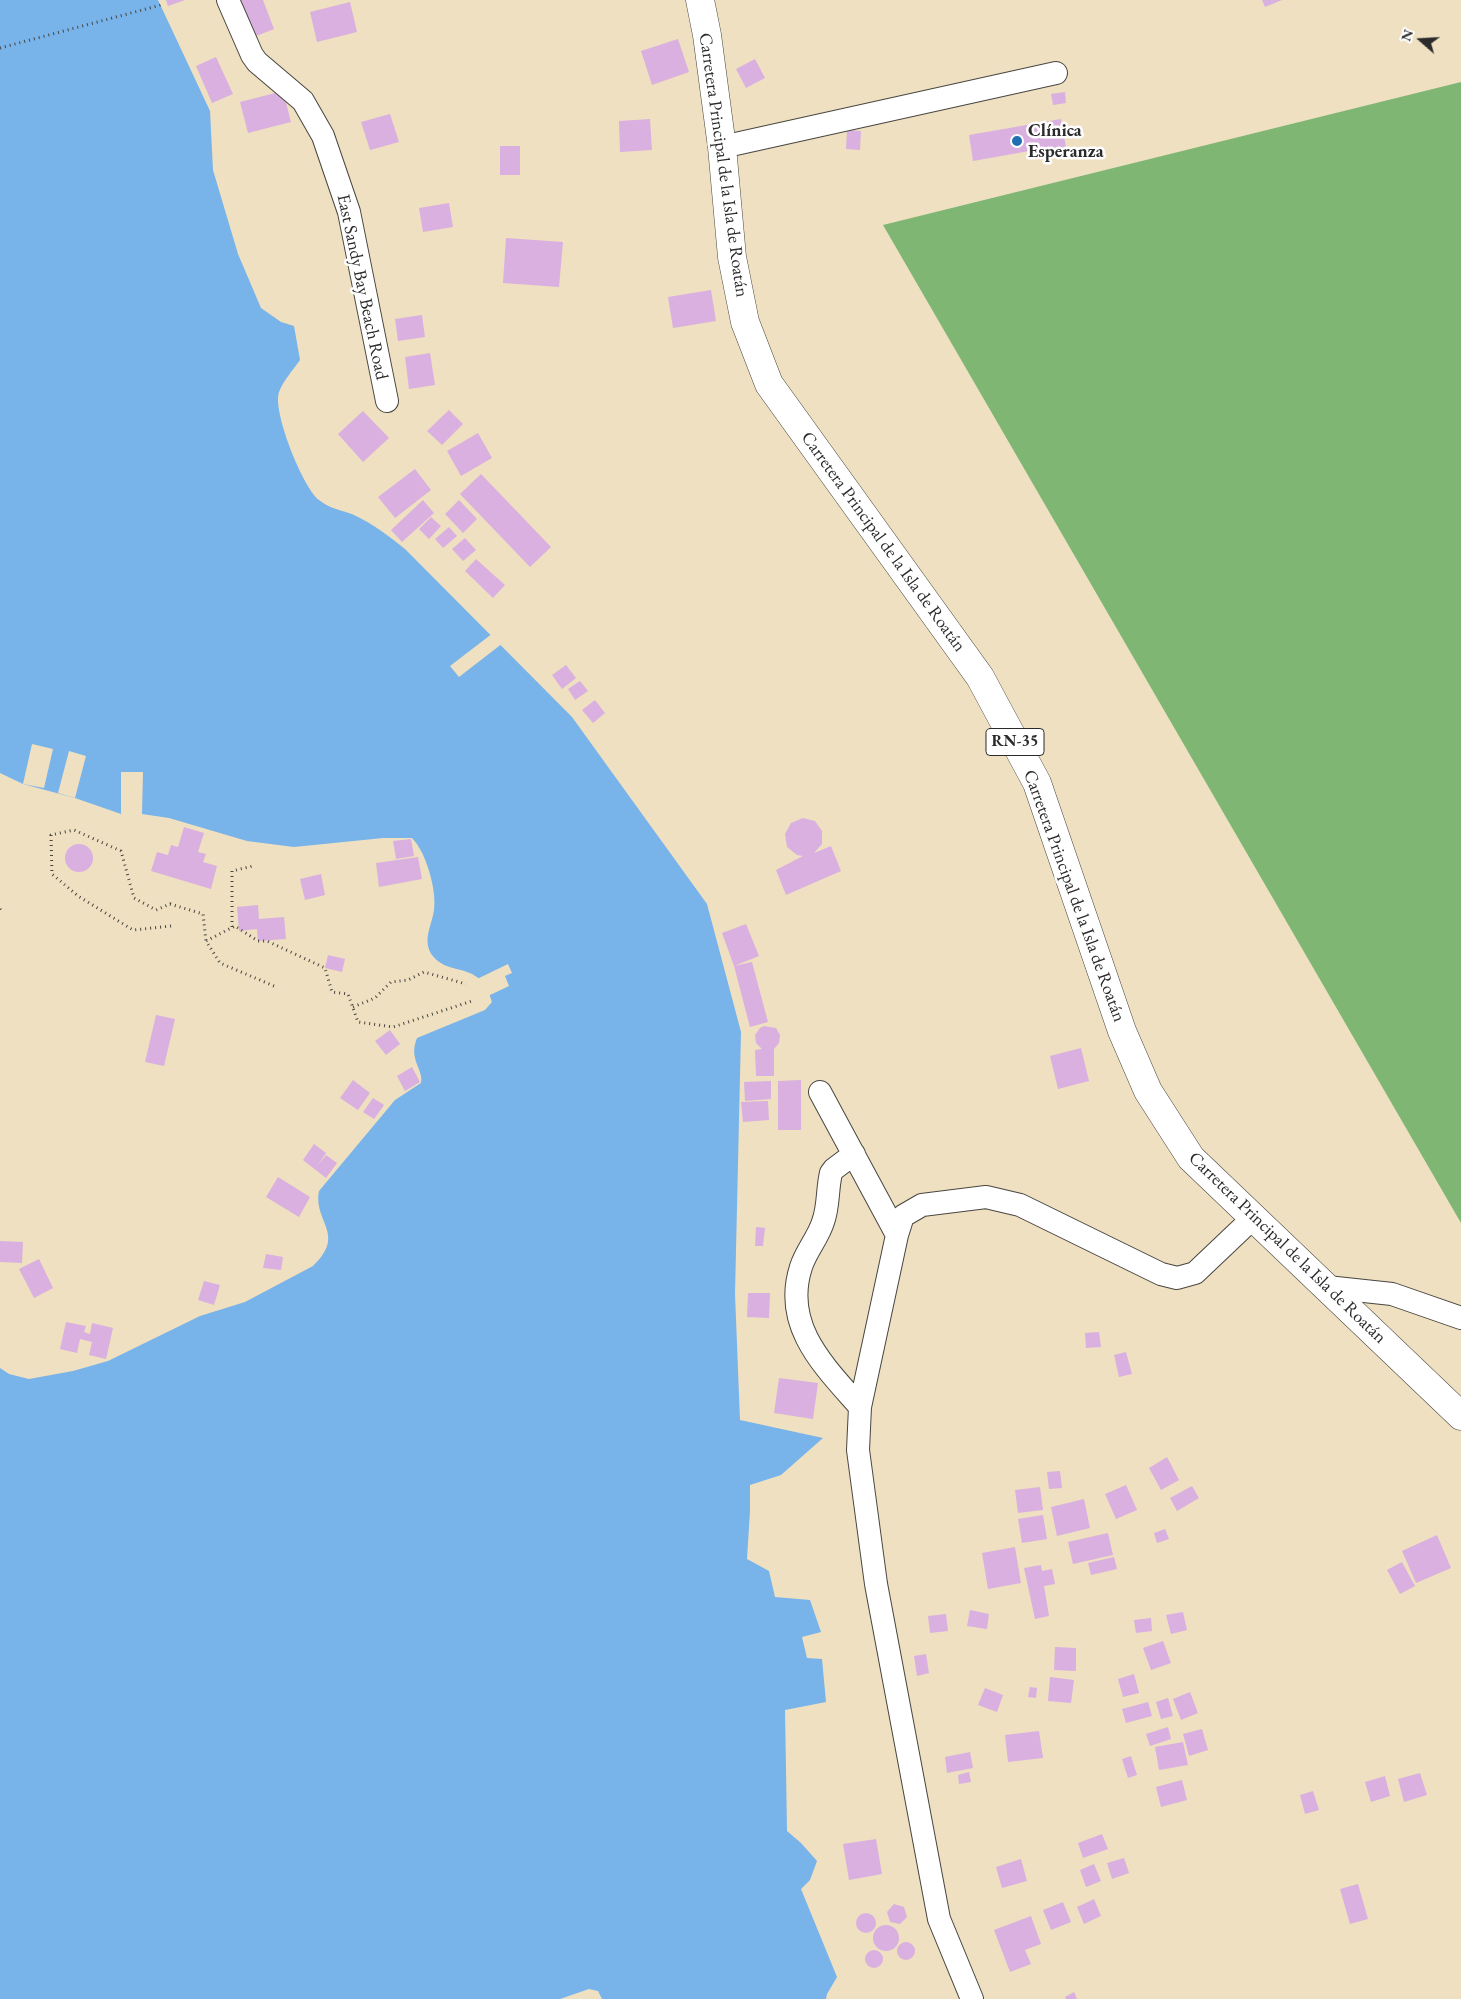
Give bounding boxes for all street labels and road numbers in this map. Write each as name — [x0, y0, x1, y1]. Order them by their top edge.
street label: Carretera Principal de la Isla de Roatán — [694, 31, 752, 299]
street label: East Sandy Bay Beach Road — [332, 192, 392, 382]
street label: Carretera Principal de la Isla de Roatán — [796, 428, 970, 656]
road number: RN-35 — [986, 729, 1044, 756]
street label: Carretera Principal de la Isla de Roatán — [1018, 767, 1130, 1025]
street label: Carretera Principal de la Isla de Roatán — [1184, 1148, 1390, 1348]

